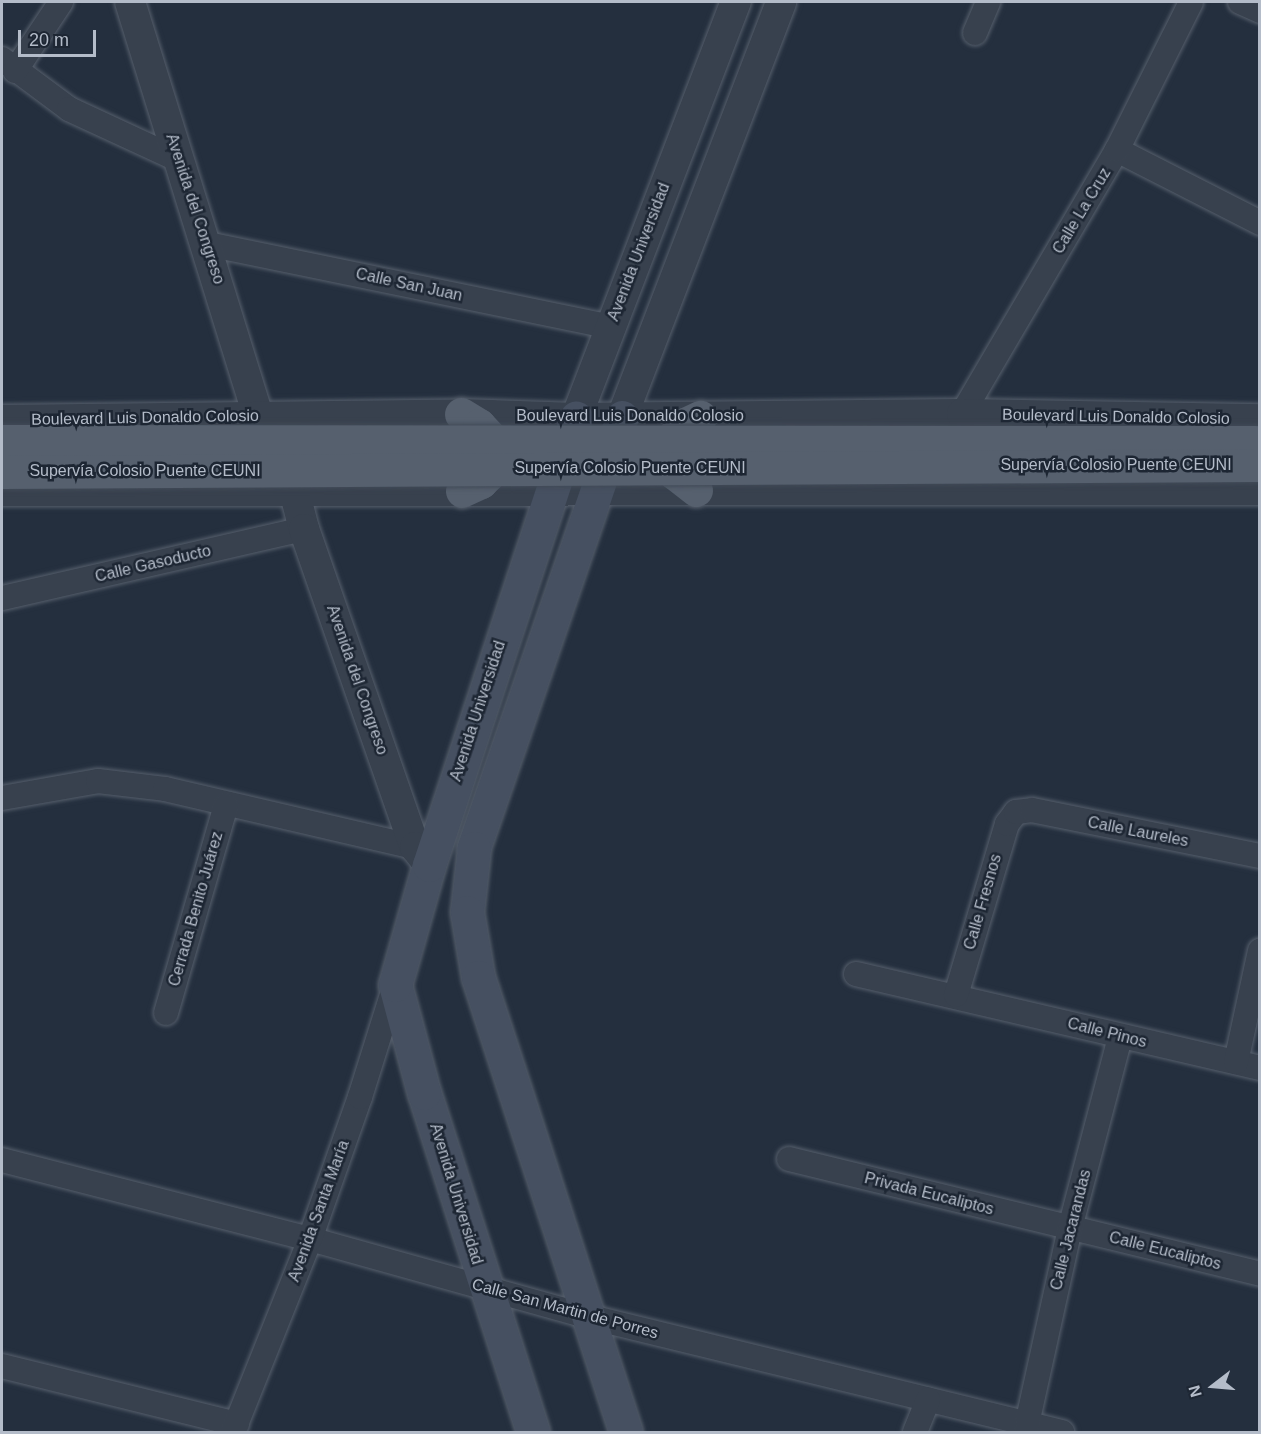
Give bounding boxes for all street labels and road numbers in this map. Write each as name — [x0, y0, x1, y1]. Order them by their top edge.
street label: Avenida del Congreso — [162, 131, 228, 287]
street label: Calle La Cruz — [1049, 165, 1115, 257]
street label: Avenida Universidad — [604, 180, 674, 324]
street label: Calle San Juan — [354, 264, 464, 306]
street label: Boulevard Luis Donaldo Colosio — [1002, 405, 1230, 429]
street label: Boulevard Luis Donaldo Colosio — [31, 406, 259, 430]
street label: Boulevard Luis Donaldo Colosio — [516, 406, 744, 426]
street label: Supervía Colosio Puente CEUNI — [1000, 455, 1232, 475]
street label: Supervía Colosio Puente CEUNI — [514, 458, 746, 478]
street label: Supervía Colosio Puente CEUNI — [29, 461, 261, 481]
street label: Calle Gasoducto — [93, 541, 213, 587]
street label: Avenida del Congreso — [322, 603, 392, 757]
street label: Avenida Universidad — [446, 638, 510, 784]
street label: Calle Laureles — [1086, 813, 1190, 851]
street label: Cerrada Benito Juárez — [165, 829, 227, 989]
street label: Calle Fresnos — [960, 852, 1006, 952]
street label: Calle Pinos — [1065, 1014, 1149, 1052]
street label: Avenida Universidad — [425, 1121, 487, 1267]
street label: Avenida Santa María — [284, 1138, 354, 1284]
street label: Calle Jacarandas — [1047, 1168, 1095, 1292]
street label: Privada Eucaliptos — [862, 1169, 996, 1219]
street label: Calle Eucaliptos — [1107, 1228, 1223, 1274]
street label: Calle San Martin de Porres — [470, 1275, 660, 1343]

